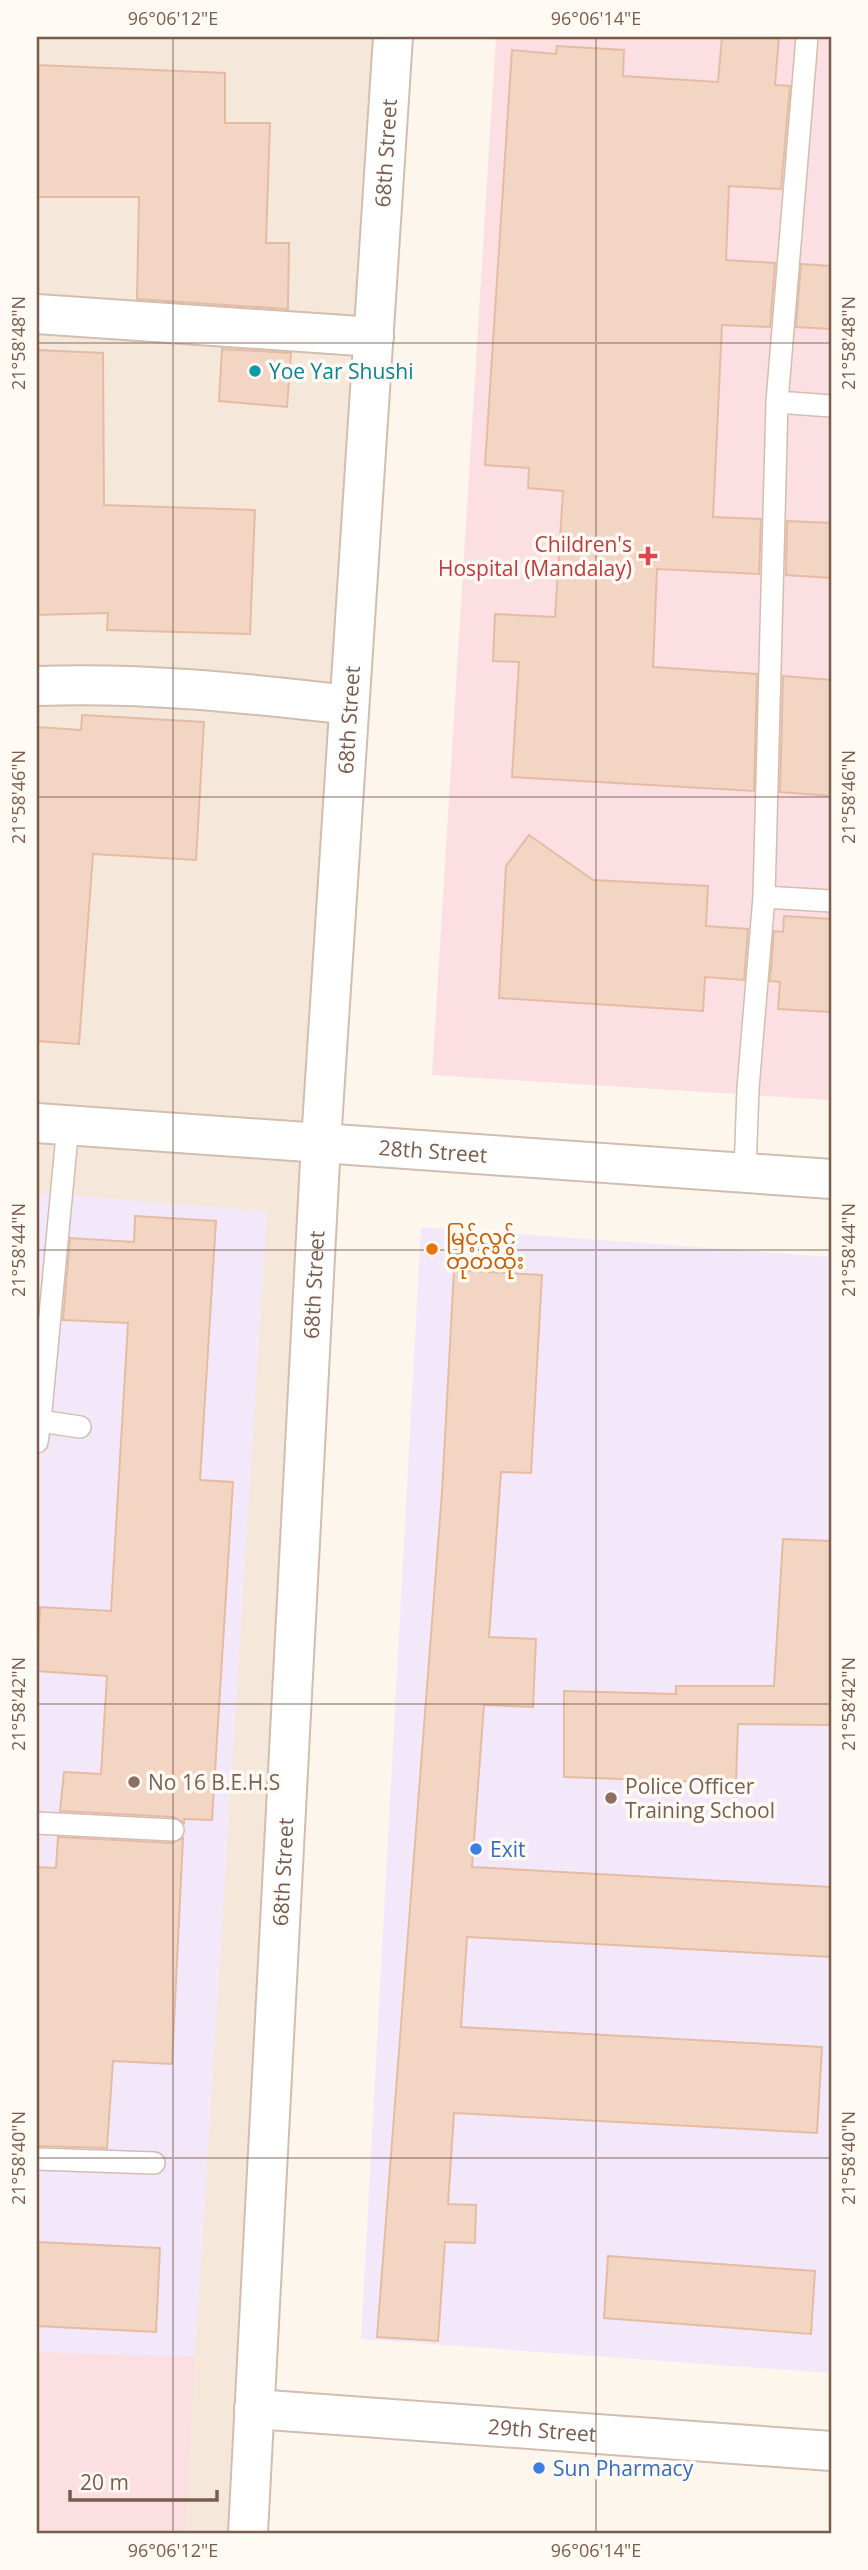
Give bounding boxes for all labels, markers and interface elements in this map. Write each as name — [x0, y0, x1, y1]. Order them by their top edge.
text: 96°06'12"E — [128, 6, 218, 30]
text: 96°06'14"E — [551, 6, 641, 30]
street label: 68th Street — [368, 98, 403, 208]
text: 21°58'48"N — [6, 296, 30, 390]
text: 21°58'48"N — [836, 296, 860, 390]
place label: Yoe Yar Shushi — [269, 357, 414, 385]
marker: Yoe Yar Shushi — [247, 363, 263, 379]
place label: Children's Hospital (Mandalay) — [438, 530, 632, 582]
marker: Children's Hospital (Mandalay) — [638, 546, 658, 566]
street label: 68th Street — [331, 665, 366, 775]
text: 21°58'46"N — [6, 750, 30, 844]
text: 21°58'46"N — [836, 750, 860, 844]
street label: 28th Street — [378, 1133, 488, 1169]
text: 21°58'44"N — [6, 1203, 30, 1297]
text: 21°58'44"N — [836, 1203, 860, 1297]
place label: မြင့်လွင် တုတ်ထိုး — [446, 1222, 524, 1279]
street label: 68th Street — [297, 1230, 330, 1340]
marker: မြင့်လွင် တုတ်ထိုး — [424, 1241, 440, 1257]
text: 21°58'42"N — [6, 1657, 30, 1751]
text: 21°58'42"N — [836, 1657, 860, 1751]
place label: No 16 B.E.H.S — [148, 1768, 280, 1796]
place label: Police Officer Training School — [625, 1772, 775, 1824]
marker: No 16 B.E.H.S — [126, 1774, 142, 1790]
marker: Police Officer Training School — [603, 1790, 619, 1806]
street label: 68th Street — [266, 1817, 300, 1927]
place label: Exit — [490, 1835, 525, 1863]
marker: Exit — [468, 1841, 484, 1857]
text: 21°58'40"N — [6, 2111, 30, 2205]
text: 21°58'40"N — [836, 2111, 860, 2205]
street label: 29th Street — [487, 2412, 597, 2448]
place label: Sun Pharmacy — [553, 2454, 694, 2482]
scale bar — [70, 2458, 217, 2502]
marker: Sun Pharmacy — [531, 2460, 547, 2476]
text: 20 m — [80, 2468, 129, 2496]
text: 96°06'12"E — [128, 2538, 218, 2562]
text: 96°06'14"E — [551, 2538, 641, 2562]

